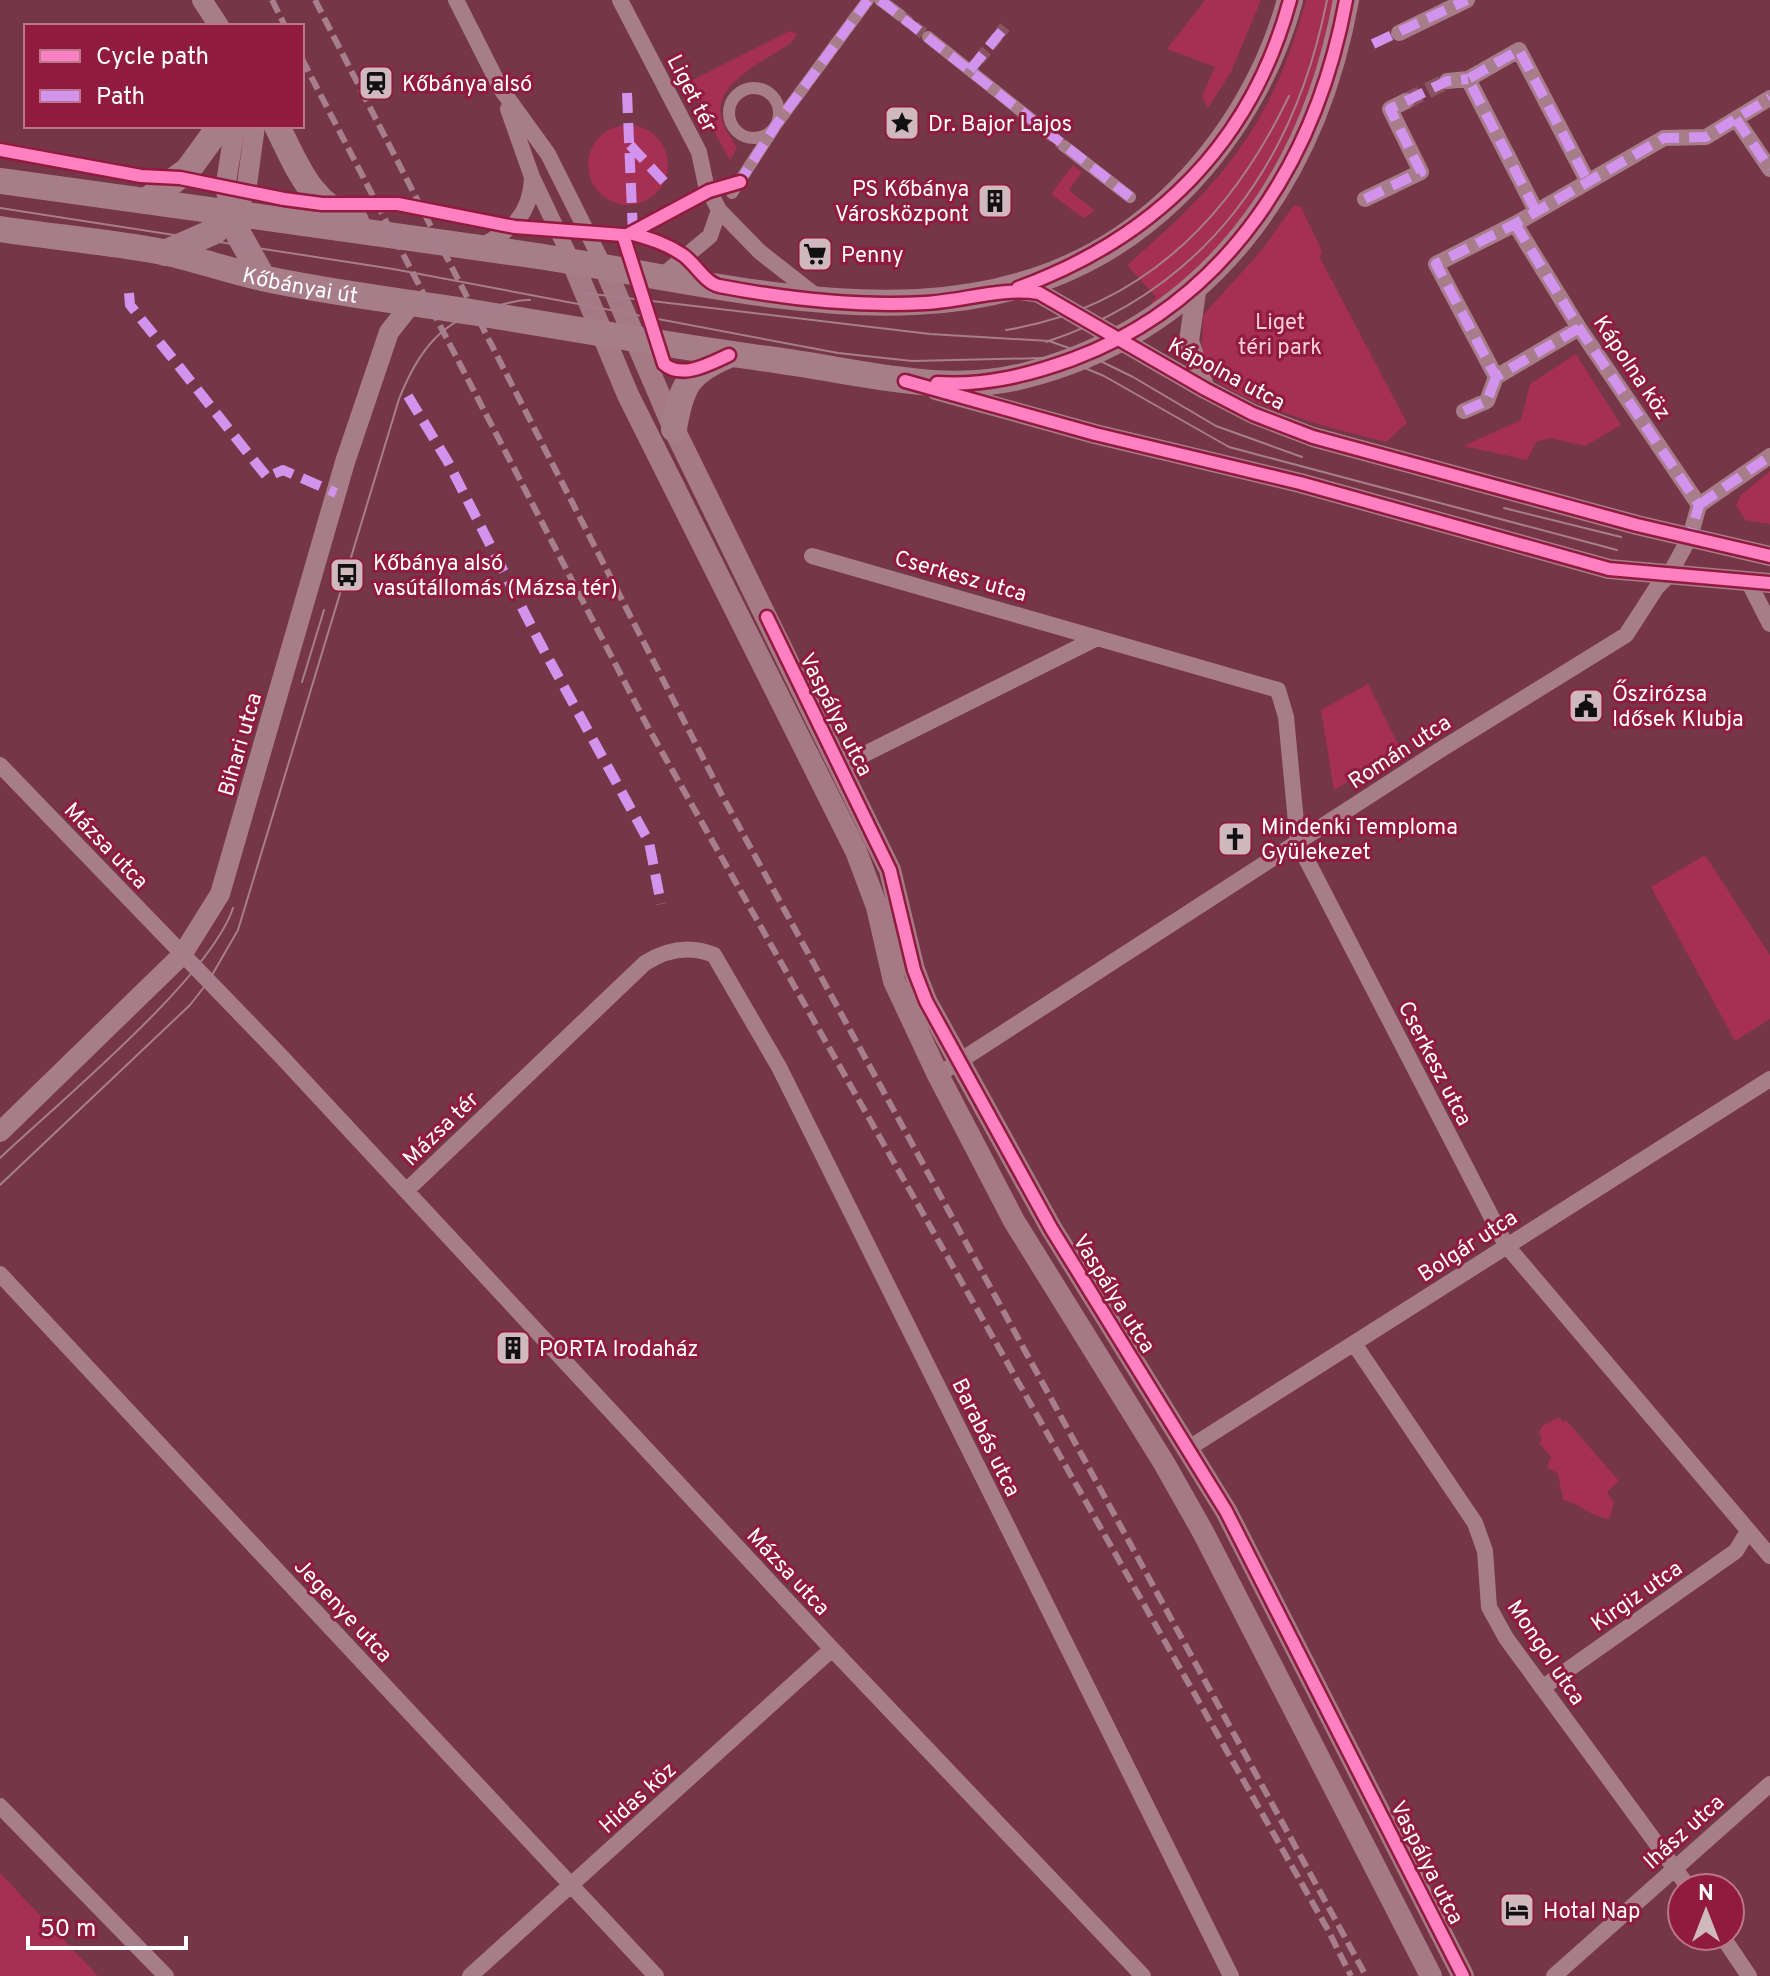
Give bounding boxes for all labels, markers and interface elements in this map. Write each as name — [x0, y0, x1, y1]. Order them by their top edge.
legend — [24, 24, 304, 128]
text: Cycle path — [96, 43, 209, 73]
street label: Liget tér — [660, 51, 722, 138]
station icon: Kőbánya alsó — [357, 64, 395, 102]
place label: Kőbánya alsó — [402, 72, 532, 99]
text: Path — [96, 83, 145, 113]
place icon: Dr. Bajor Lajos — [883, 104, 921, 142]
place label: Dr. Bajor Lajos — [928, 112, 1072, 139]
place label: PS Kőbánya Városközpont — [835, 177, 969, 229]
building icon: PS Kőbánya Városközpont — [976, 182, 1014, 220]
supermarket icon: Penny — [796, 235, 834, 273]
place label: Penny — [841, 243, 904, 270]
street label: Kőbányai út — [239, 263, 360, 311]
park label: Liget téri park — [1238, 310, 1322, 362]
street label: Kápolna köz — [1586, 311, 1676, 426]
street label: Kápolna utca — [1163, 333, 1289, 417]
street label: Cserkesz utca — [891, 546, 1030, 609]
place label: Kőbánya alsó vasútállomás (Mázsa tér) — [373, 551, 618, 603]
bus stop icon: Kőbánya alsó vasútállomás (Mázsa tér) — [328, 556, 366, 594]
street label: Vaspálya utca — [792, 649, 877, 782]
place label: Őszirózsa Idősek Klubja — [1612, 679, 1744, 734]
public building icon: Őszirózsa Idősek Klubja — [1567, 687, 1605, 725]
street label: Bihari utca — [214, 690, 269, 800]
street label: Román utca — [1344, 710, 1457, 796]
street label: Mázsa utca — [57, 798, 153, 896]
place label: Mindenki Temploma Gyülekezet — [1261, 815, 1458, 867]
church icon: Mindenki Temploma Gyülekezet — [1216, 820, 1254, 858]
street label: Cserkesz utca — [1391, 997, 1477, 1131]
street label: Mázsa tér — [398, 1087, 486, 1173]
street label: Bolgár utca — [1414, 1205, 1523, 1289]
street label: Vaspálya utca — [1066, 1230, 1160, 1359]
building icon: PORTA Irodaház — [494, 1329, 532, 1367]
place label: PORTA Irodaház — [539, 1337, 698, 1364]
street label: Barabás utca — [944, 1374, 1025, 1502]
street label: Mázsa utca — [740, 1523, 834, 1622]
street label: Jegenye utca — [287, 1554, 397, 1669]
street label: Kirgiz utca — [1587, 1556, 1688, 1638]
street label: Mongol utca — [1500, 1596, 1590, 1711]
street label: Hidas köz — [595, 1757, 683, 1841]
street label: Ihász utca — [1639, 1790, 1731, 1876]
street label: Vaspálya utca — [1383, 1797, 1468, 1930]
north arrow — [1666, 1872, 1746, 1952]
text: N — [1698, 1881, 1714, 1908]
hotel icon: Hotal Nap — [1498, 1891, 1536, 1929]
place label: Hotal Nap — [1543, 1899, 1640, 1926]
scale bar — [28, 1900, 186, 1950]
text: 50 m — [40, 1915, 96, 1945]

